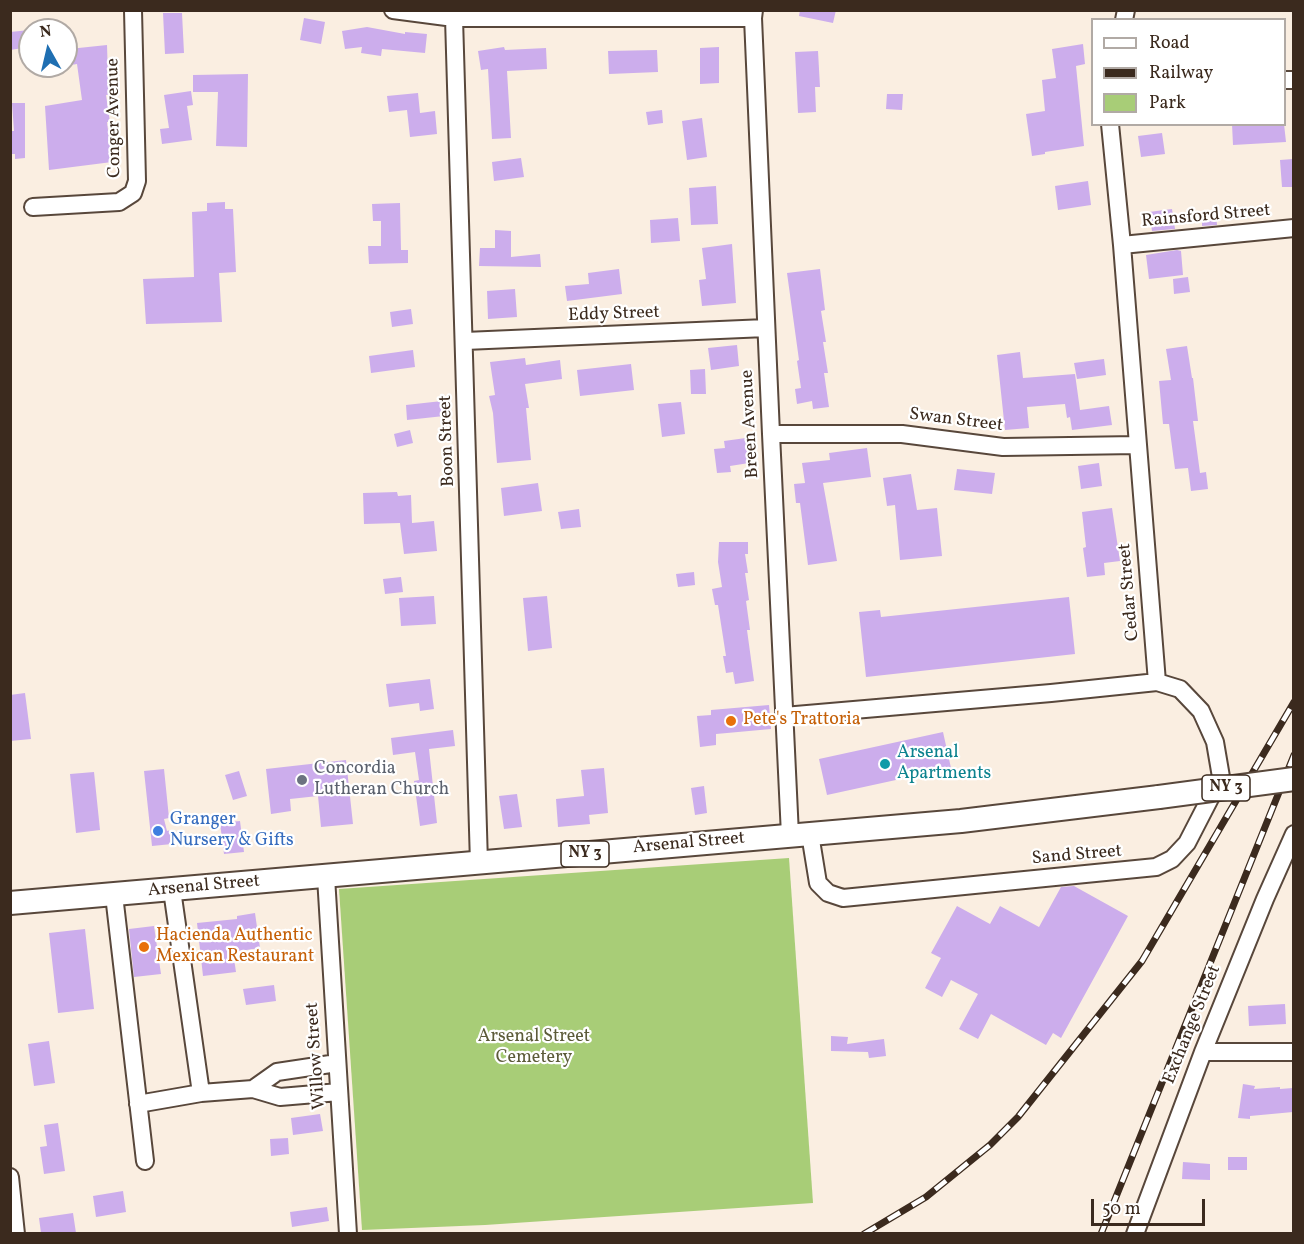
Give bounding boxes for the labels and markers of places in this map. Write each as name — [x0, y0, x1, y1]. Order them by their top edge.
place label: Pete's Trattoria — [743, 710, 861, 732]
marker: Pete's Trattoria — [724, 714, 738, 728]
place label: Arsenal Apartments — [897, 743, 991, 786]
marker: Arsenal Apartments — [878, 757, 892, 771]
place label: Concordia Lutheran Church — [314, 759, 449, 802]
marker: Concordia Lutheran Church — [295, 773, 309, 787]
place label: Granger Nursery & Gifts — [170, 810, 294, 852]
marker: Granger Nursery & Gifts — [151, 824, 165, 838]
place label: Hacienda Authentic Mexican Restaurant — [156, 926, 314, 968]
marker: Hacienda Authentic Mexican Restaurant — [137, 940, 151, 954]

